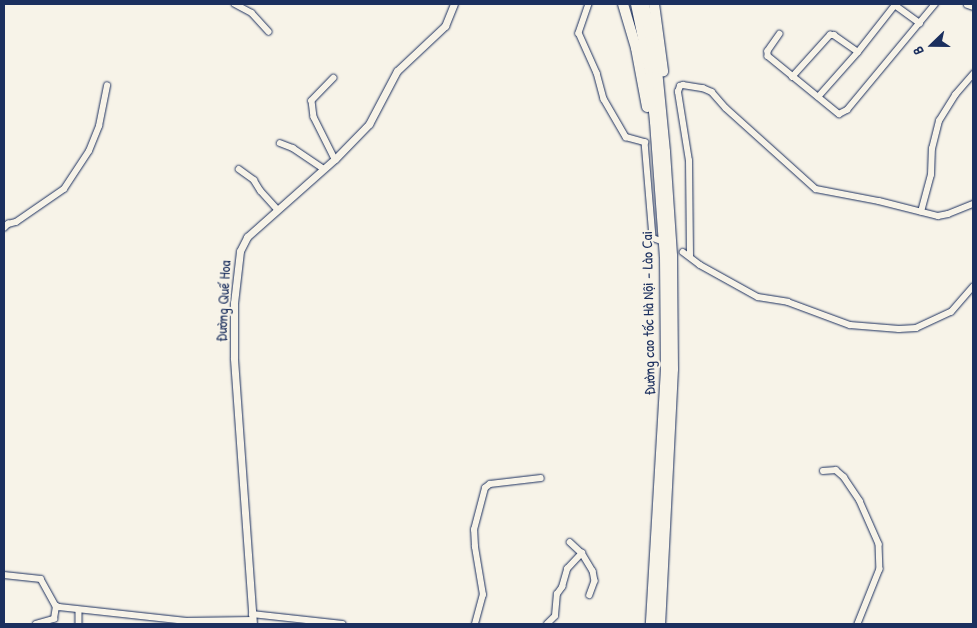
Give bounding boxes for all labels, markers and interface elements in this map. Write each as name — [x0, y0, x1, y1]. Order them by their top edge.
north arrow — [907, 20, 957, 70]
text: B — [907, 44, 928, 58]
street label: Đường cao tốc Hà Nội - Lào Cai — [638, 231, 658, 395]
street label: Đường Quế Hoa — [212, 260, 234, 342]

